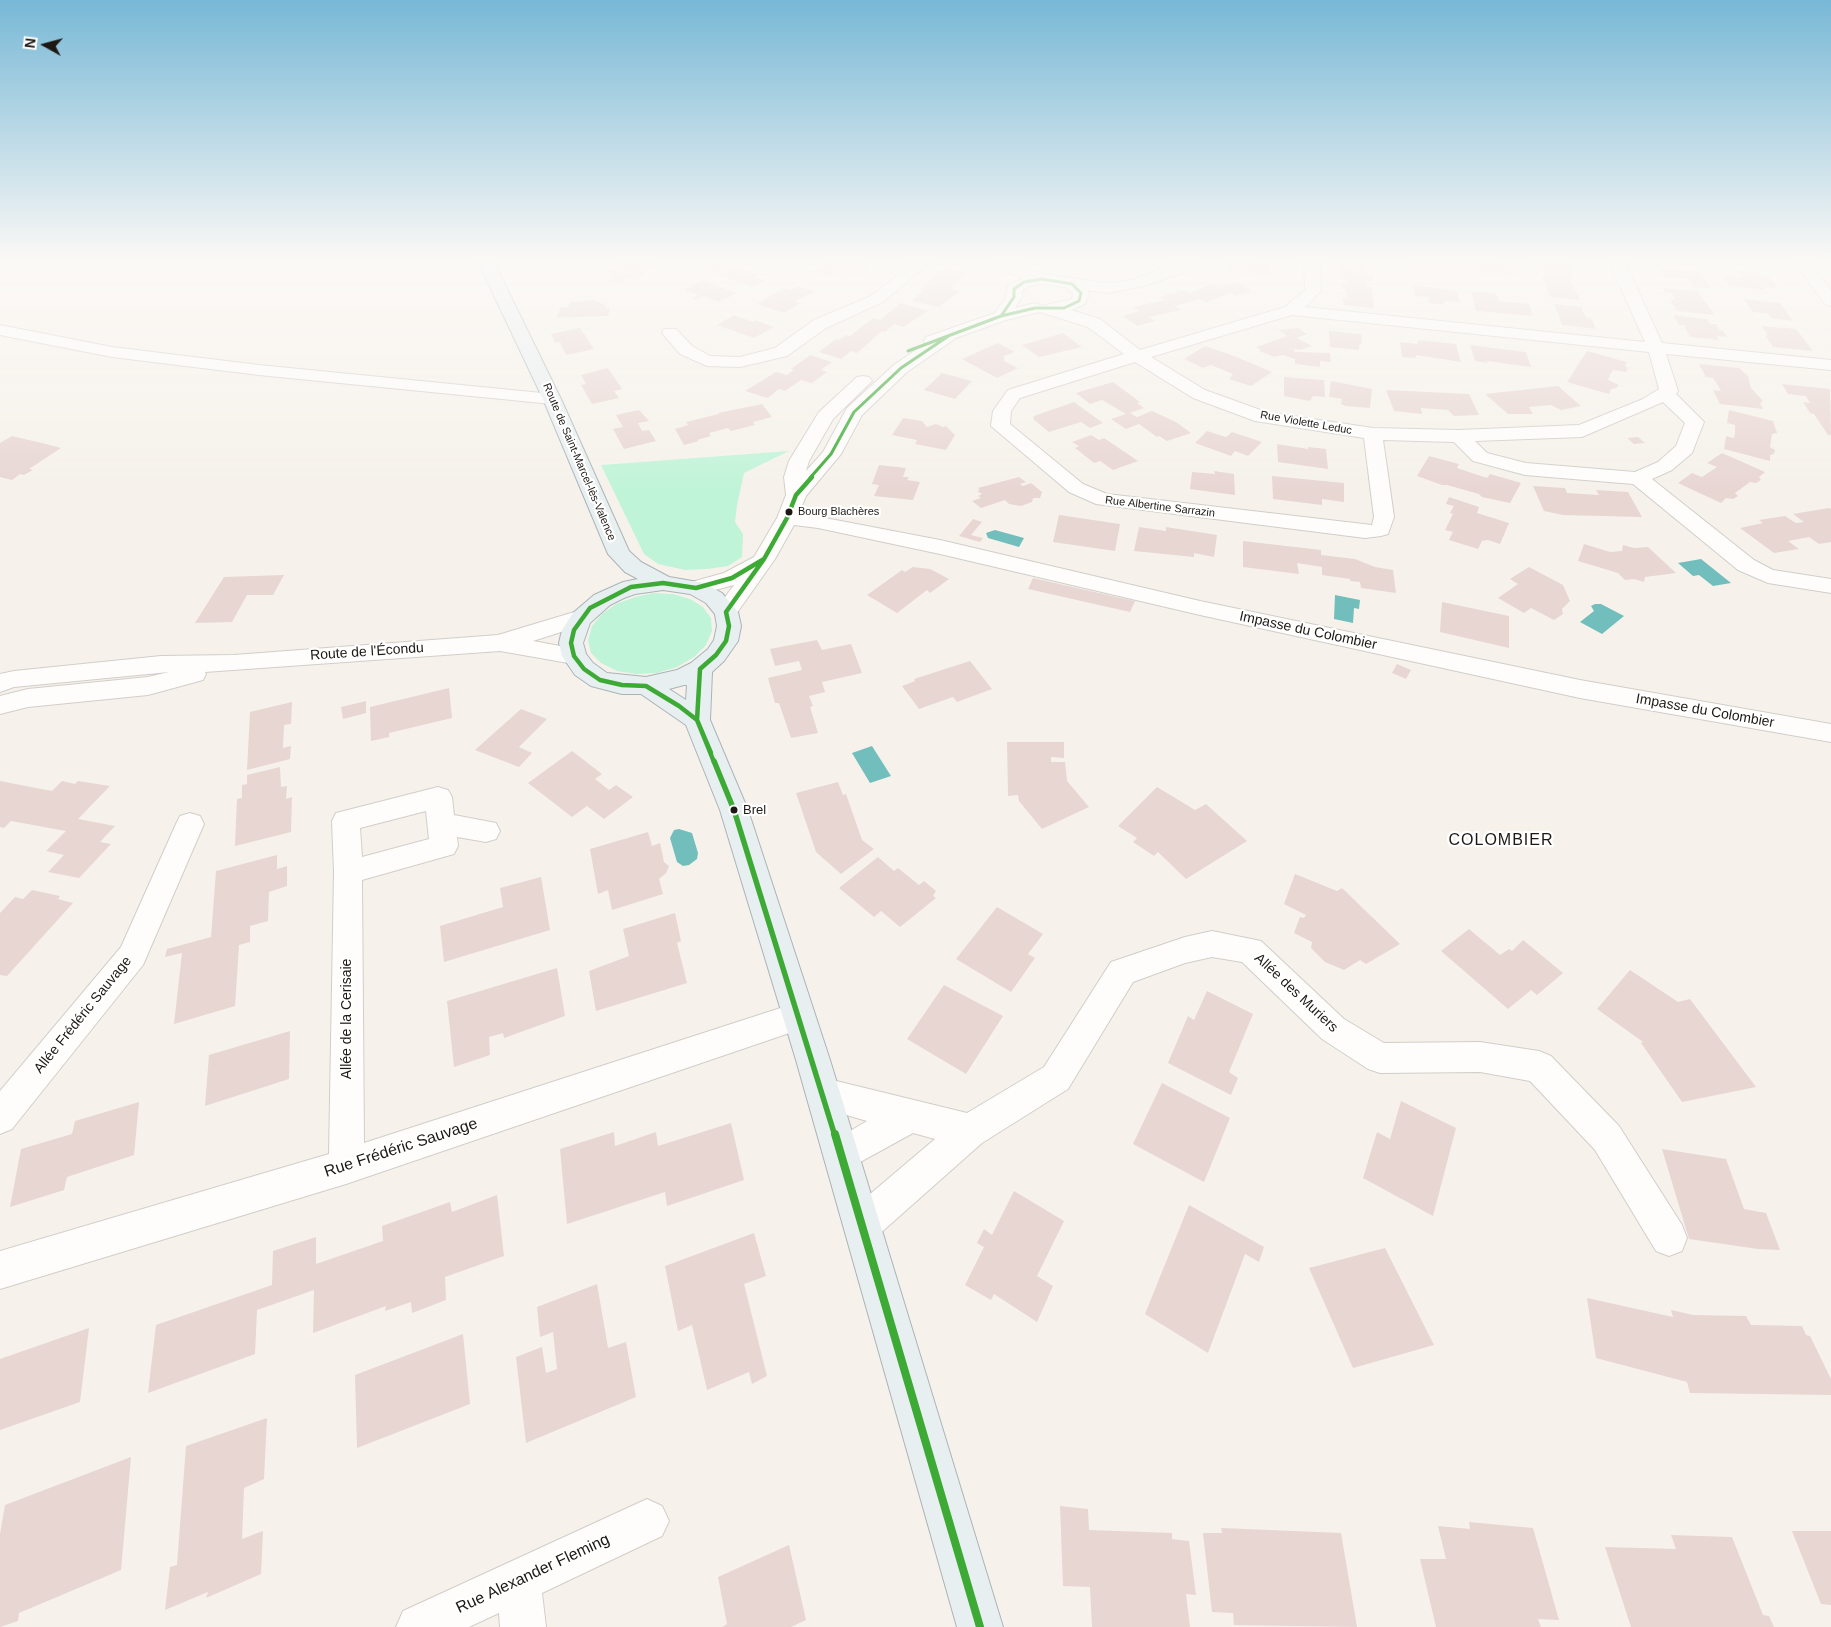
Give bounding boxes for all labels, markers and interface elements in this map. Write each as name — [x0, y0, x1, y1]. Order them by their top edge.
north arrow — [20, 20, 70, 70]
text: N — [22, 37, 39, 49]
street label: Route de Saint-Marcel-lès-Valence — [540, 381, 618, 543]
street label: Rue Violette Leduc — [1259, 408, 1353, 438]
street label: Rue Albertine Sarrazin — [1104, 494, 1216, 520]
place label: Bourg Blachères — [798, 505, 879, 519]
marker: Bourg Blachères — [784, 507, 794, 517]
street label: Impasse du Colombier — [1238, 608, 1378, 654]
street label: Route de l'Écondu — [310, 640, 424, 664]
street label: Impasse du Colombier — [1635, 691, 1775, 731]
place label: Brel — [743, 802, 766, 818]
marker: Brel — [729, 805, 739, 815]
district label: COLOMBIER — [1447, 831, 1555, 851]
street label: Allée des Muriers — [1251, 950, 1341, 1036]
street label: Allée Frédéric Sauvage — [31, 953, 135, 1077]
street label: Allée de la Cerisaie — [339, 959, 355, 1079]
street label: Rue Frédéric Sauvage — [322, 1114, 480, 1182]
street label: Rue Alexander Fleming — [453, 1530, 613, 1618]

